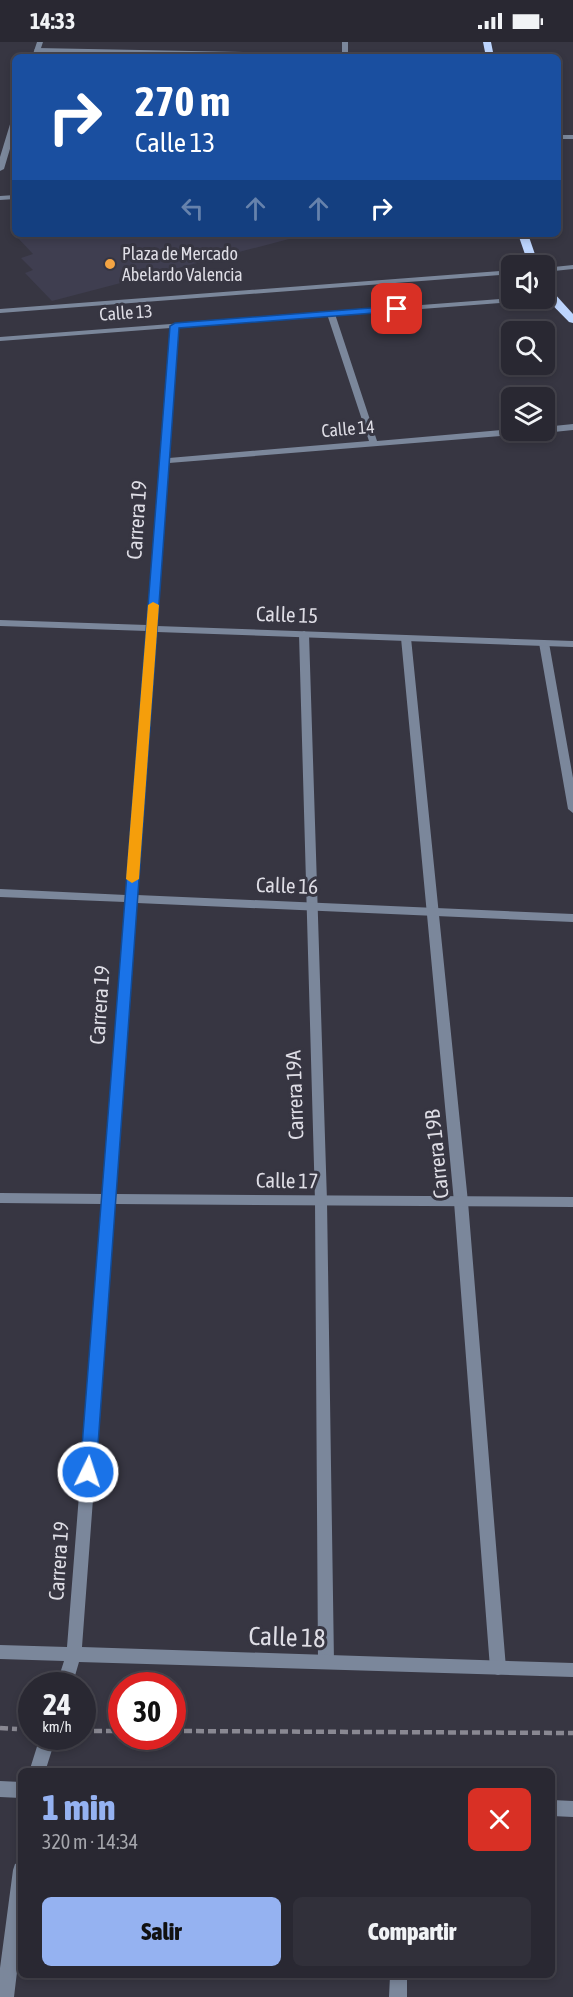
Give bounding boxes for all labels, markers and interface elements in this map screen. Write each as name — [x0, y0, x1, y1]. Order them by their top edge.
text: 14:33 — [30, 8, 75, 34]
text: 270 m — [135, 77, 230, 125]
icon: right — [36, 78, 114, 156]
text: Calle 13 — [135, 127, 215, 158]
icon: left — [176, 192, 209, 225]
icon: ahead — [239, 192, 272, 225]
icon: ahead — [302, 192, 335, 225]
icon: right — [365, 192, 398, 225]
place label: Plaza de Mercado Abelardo Valencia — [122, 243, 243, 285]
map controls — [501, 255, 555, 441]
button: sound — [501, 255, 555, 309]
marker: Plaza de Mercado Abelardo Valencia — [103, 257, 117, 271]
pin — [371, 283, 422, 334]
icon: arrive — [380, 292, 413, 325]
street label: Calle 13 — [99, 300, 153, 325]
button: search — [501, 321, 555, 375]
button: layers — [501, 387, 555, 441]
street label: Calle 14 — [320, 416, 375, 441]
street label: Carrera 19 — [121, 480, 151, 560]
street label: Calle 15 — [255, 601, 319, 627]
street label: Calle 16 — [255, 872, 319, 898]
street label: Carrera 19 — [84, 965, 114, 1045]
street label: Carrera 19A — [280, 1049, 308, 1140]
street label: Carrera 19B — [419, 1108, 453, 1200]
street label: Calle 17 — [256, 1167, 318, 1193]
position arrow — [56, 1440, 120, 1504]
street label: Carrera 19 — [43, 1521, 73, 1601]
street label: Calle 18 — [248, 1621, 326, 1653]
speed limit sign: 30 — [108, 1672, 186, 1750]
text: 24 — [43, 1687, 71, 1721]
text: km/h — [42, 1718, 72, 1735]
text: 1 min — [42, 1786, 116, 1828]
button: close — [468, 1788, 531, 1851]
text: 320 m · 14:34 — [42, 1830, 138, 1853]
button: Salir — [42, 1897, 281, 1966]
button: Compartir — [293, 1897, 531, 1966]

